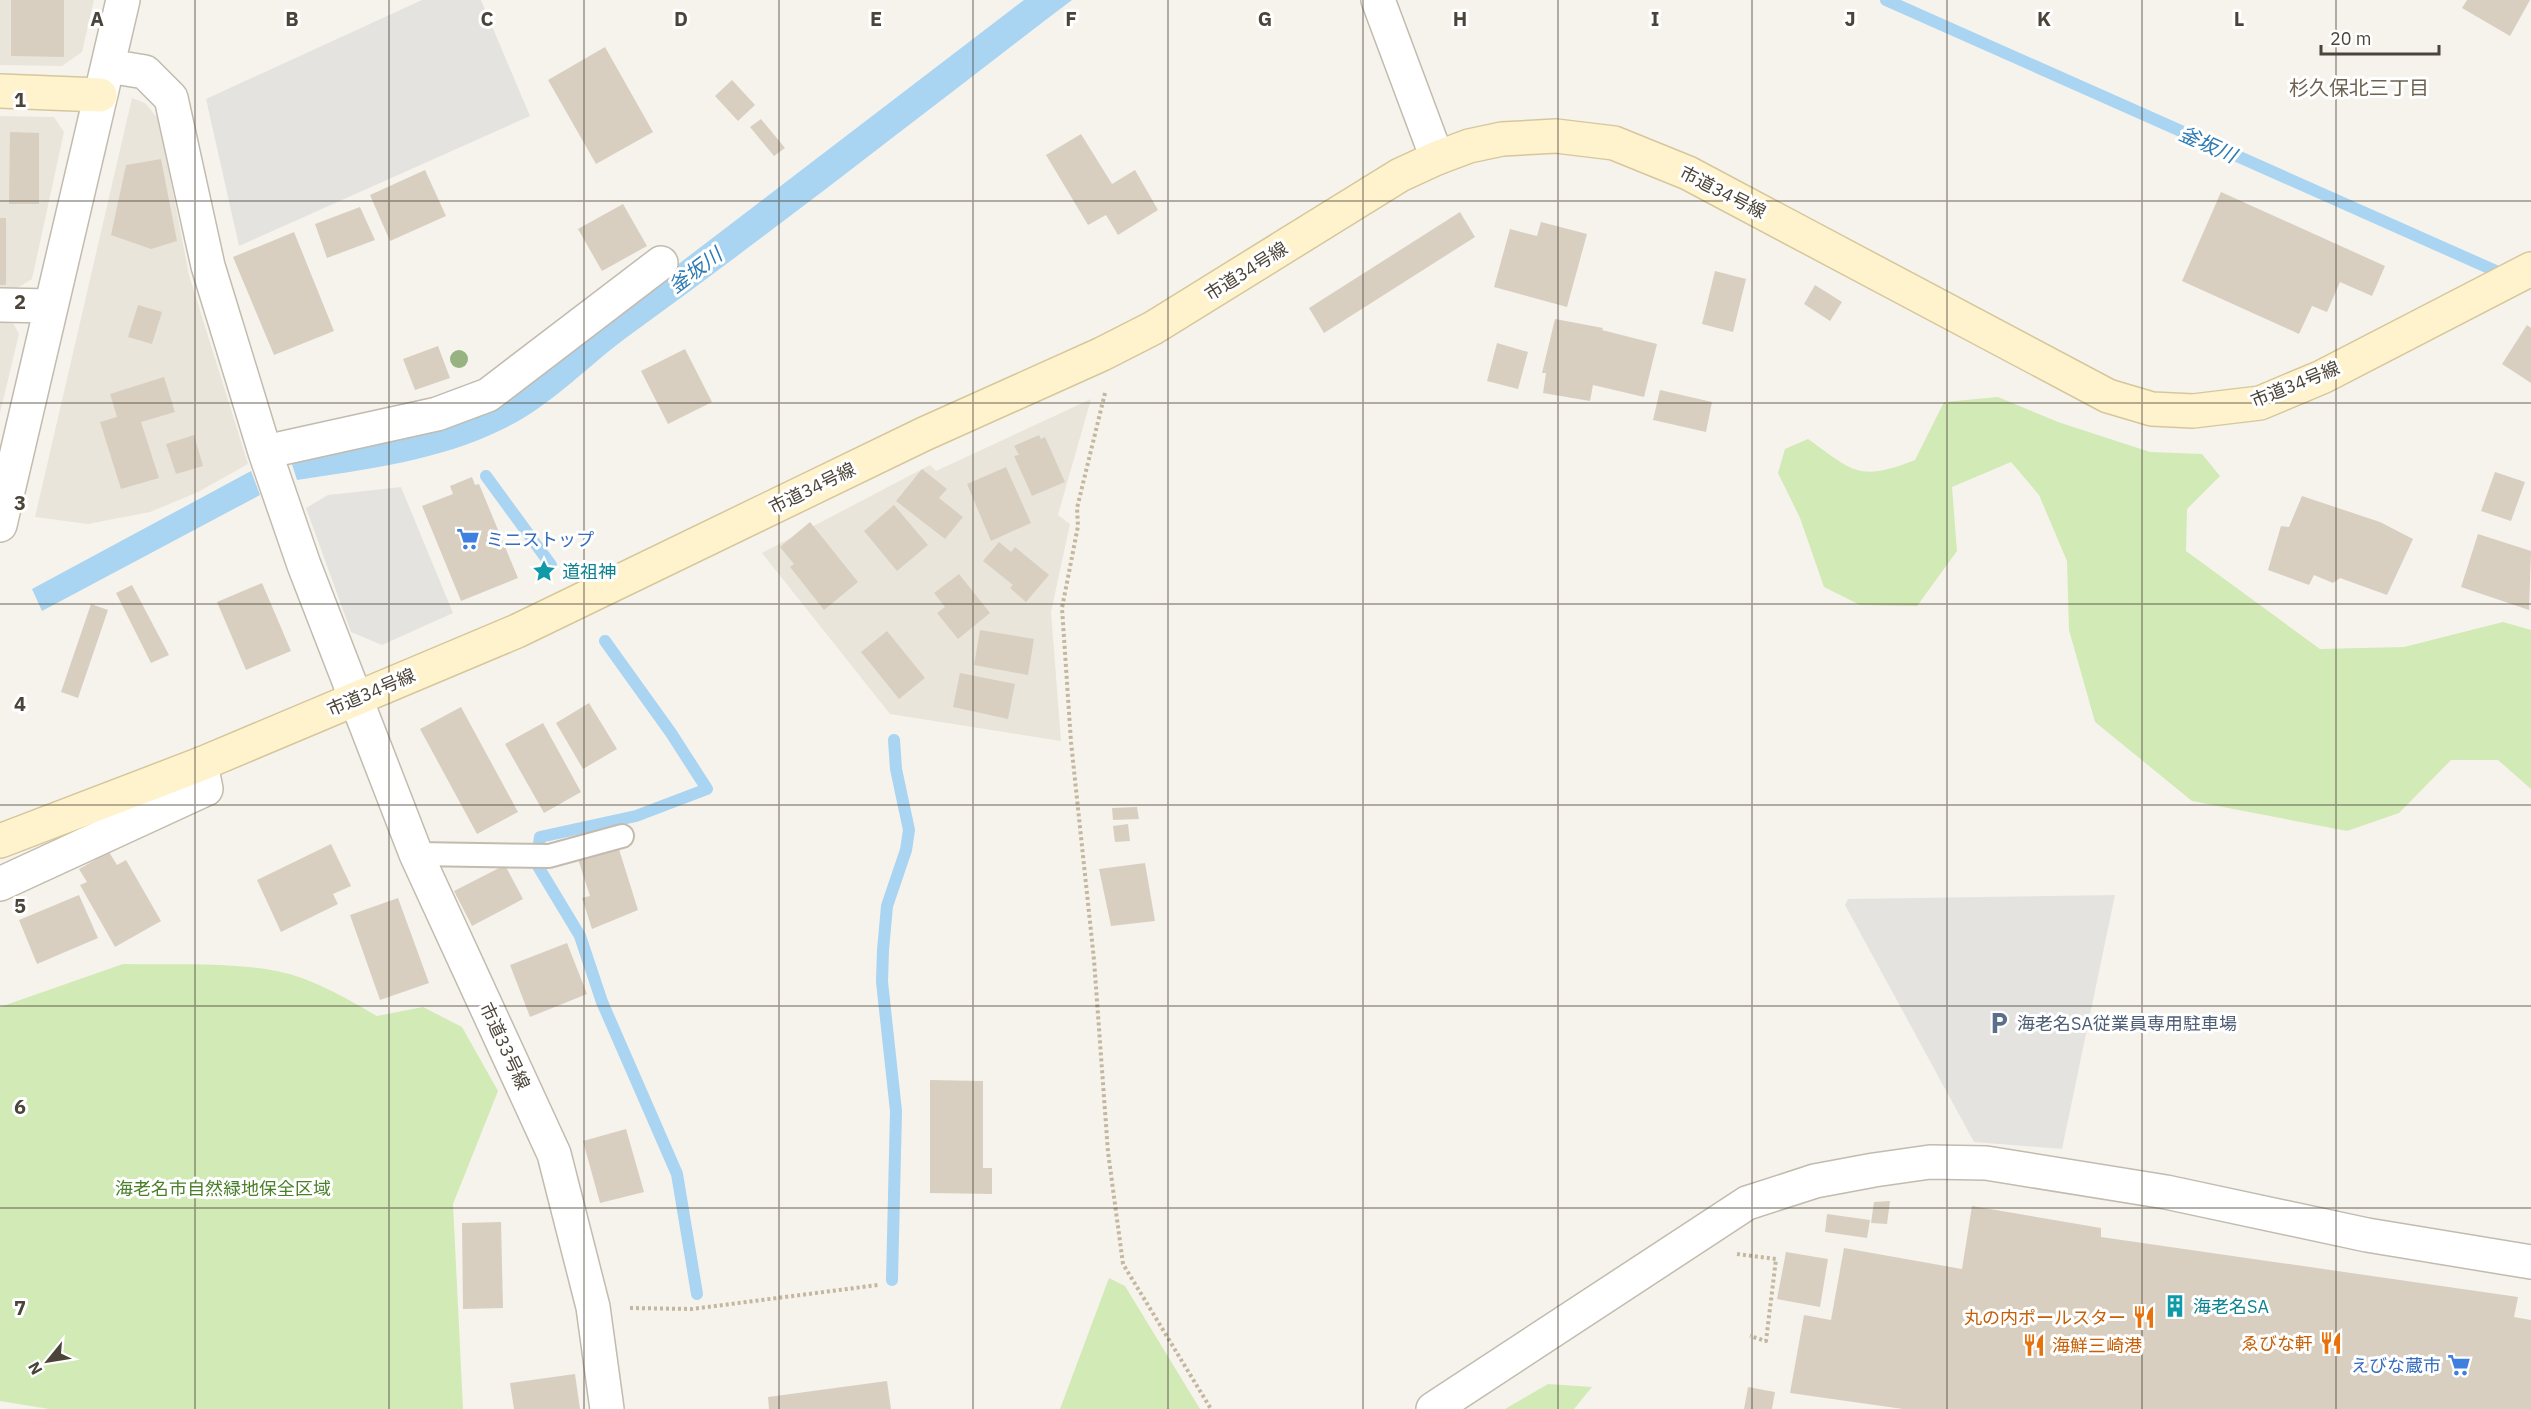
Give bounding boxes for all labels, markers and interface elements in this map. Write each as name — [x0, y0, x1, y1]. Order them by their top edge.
text: A — [90, 5, 104, 32]
text: B — [285, 5, 299, 32]
text: C — [480, 5, 494, 32]
text: D — [674, 5, 688, 32]
text: E — [870, 5, 882, 32]
text: F — [1065, 5, 1077, 32]
text: G — [1258, 5, 1272, 32]
text: H — [1453, 5, 1467, 32]
text: I — [1651, 5, 1659, 32]
text: J — [1844, 5, 1856, 32]
text: K — [2037, 5, 2051, 32]
text: L — [2234, 5, 2244, 32]
scale bar — [2321, 18, 2440, 56]
text: 20 m — [2330, 27, 2372, 50]
district label: 杉久保北三丁目 — [2289, 74, 2429, 101]
text: 1 — [14, 86, 26, 113]
water label: 釜坂川 — [2175, 119, 2243, 169]
street label: 市道34号線 — [1676, 161, 1770, 223]
street label: 市道34号線 — [1200, 236, 1292, 306]
water label: 釜坂川 — [663, 240, 729, 299]
text: 2 — [14, 288, 26, 315]
street label: 市道34号線 — [2247, 356, 2343, 412]
street label: 市道34号線 — [765, 457, 859, 519]
text: 3 — [14, 489, 26, 516]
supermarket icon: ミニストップ — [455, 526, 481, 552]
place label: ミニストップ — [486, 528, 594, 551]
place icon: 道祖神 — [531, 558, 557, 584]
place label: 道祖神 — [562, 560, 616, 583]
street label: 市道34号線 — [323, 663, 419, 721]
text: 4 — [14, 690, 26, 717]
text: 5 — [14, 892, 26, 919]
street label: 市道33号線 — [475, 999, 535, 1093]
parking icon: 海老名SA従業員専用駐車場 — [1986, 1010, 2012, 1036]
place label: 海老名SA従業員専用駐車場 — [2017, 1012, 2237, 1035]
text: 6 — [14, 1093, 26, 1120]
park label: 海老名市自然緑地保全区域 — [115, 1177, 331, 1200]
building icon: 海老名SA — [2162, 1293, 2188, 1319]
text: 7 — [14, 1294, 26, 1321]
place label: 海老名SA — [2193, 1295, 2269, 1318]
restaurant icon: 丸の内ポールスター — [2131, 1304, 2157, 1330]
place label: 丸の内ポールスター — [1964, 1306, 2126, 1329]
restaurant icon: ゑびな軒 — [2318, 1330, 2344, 1356]
north arrow — [18, 1331, 78, 1391]
restaurant icon: 海鮮三崎港 — [2021, 1332, 2047, 1358]
place label: ゑびな軒 — [2241, 1332, 2313, 1355]
place label: 海鮮三崎港 — [2052, 1334, 2142, 1357]
supermarket icon: えびな蔵市 — [2446, 1352, 2472, 1378]
place label: えびな蔵市 — [2351, 1354, 2441, 1377]
text: N — [23, 1358, 47, 1379]

